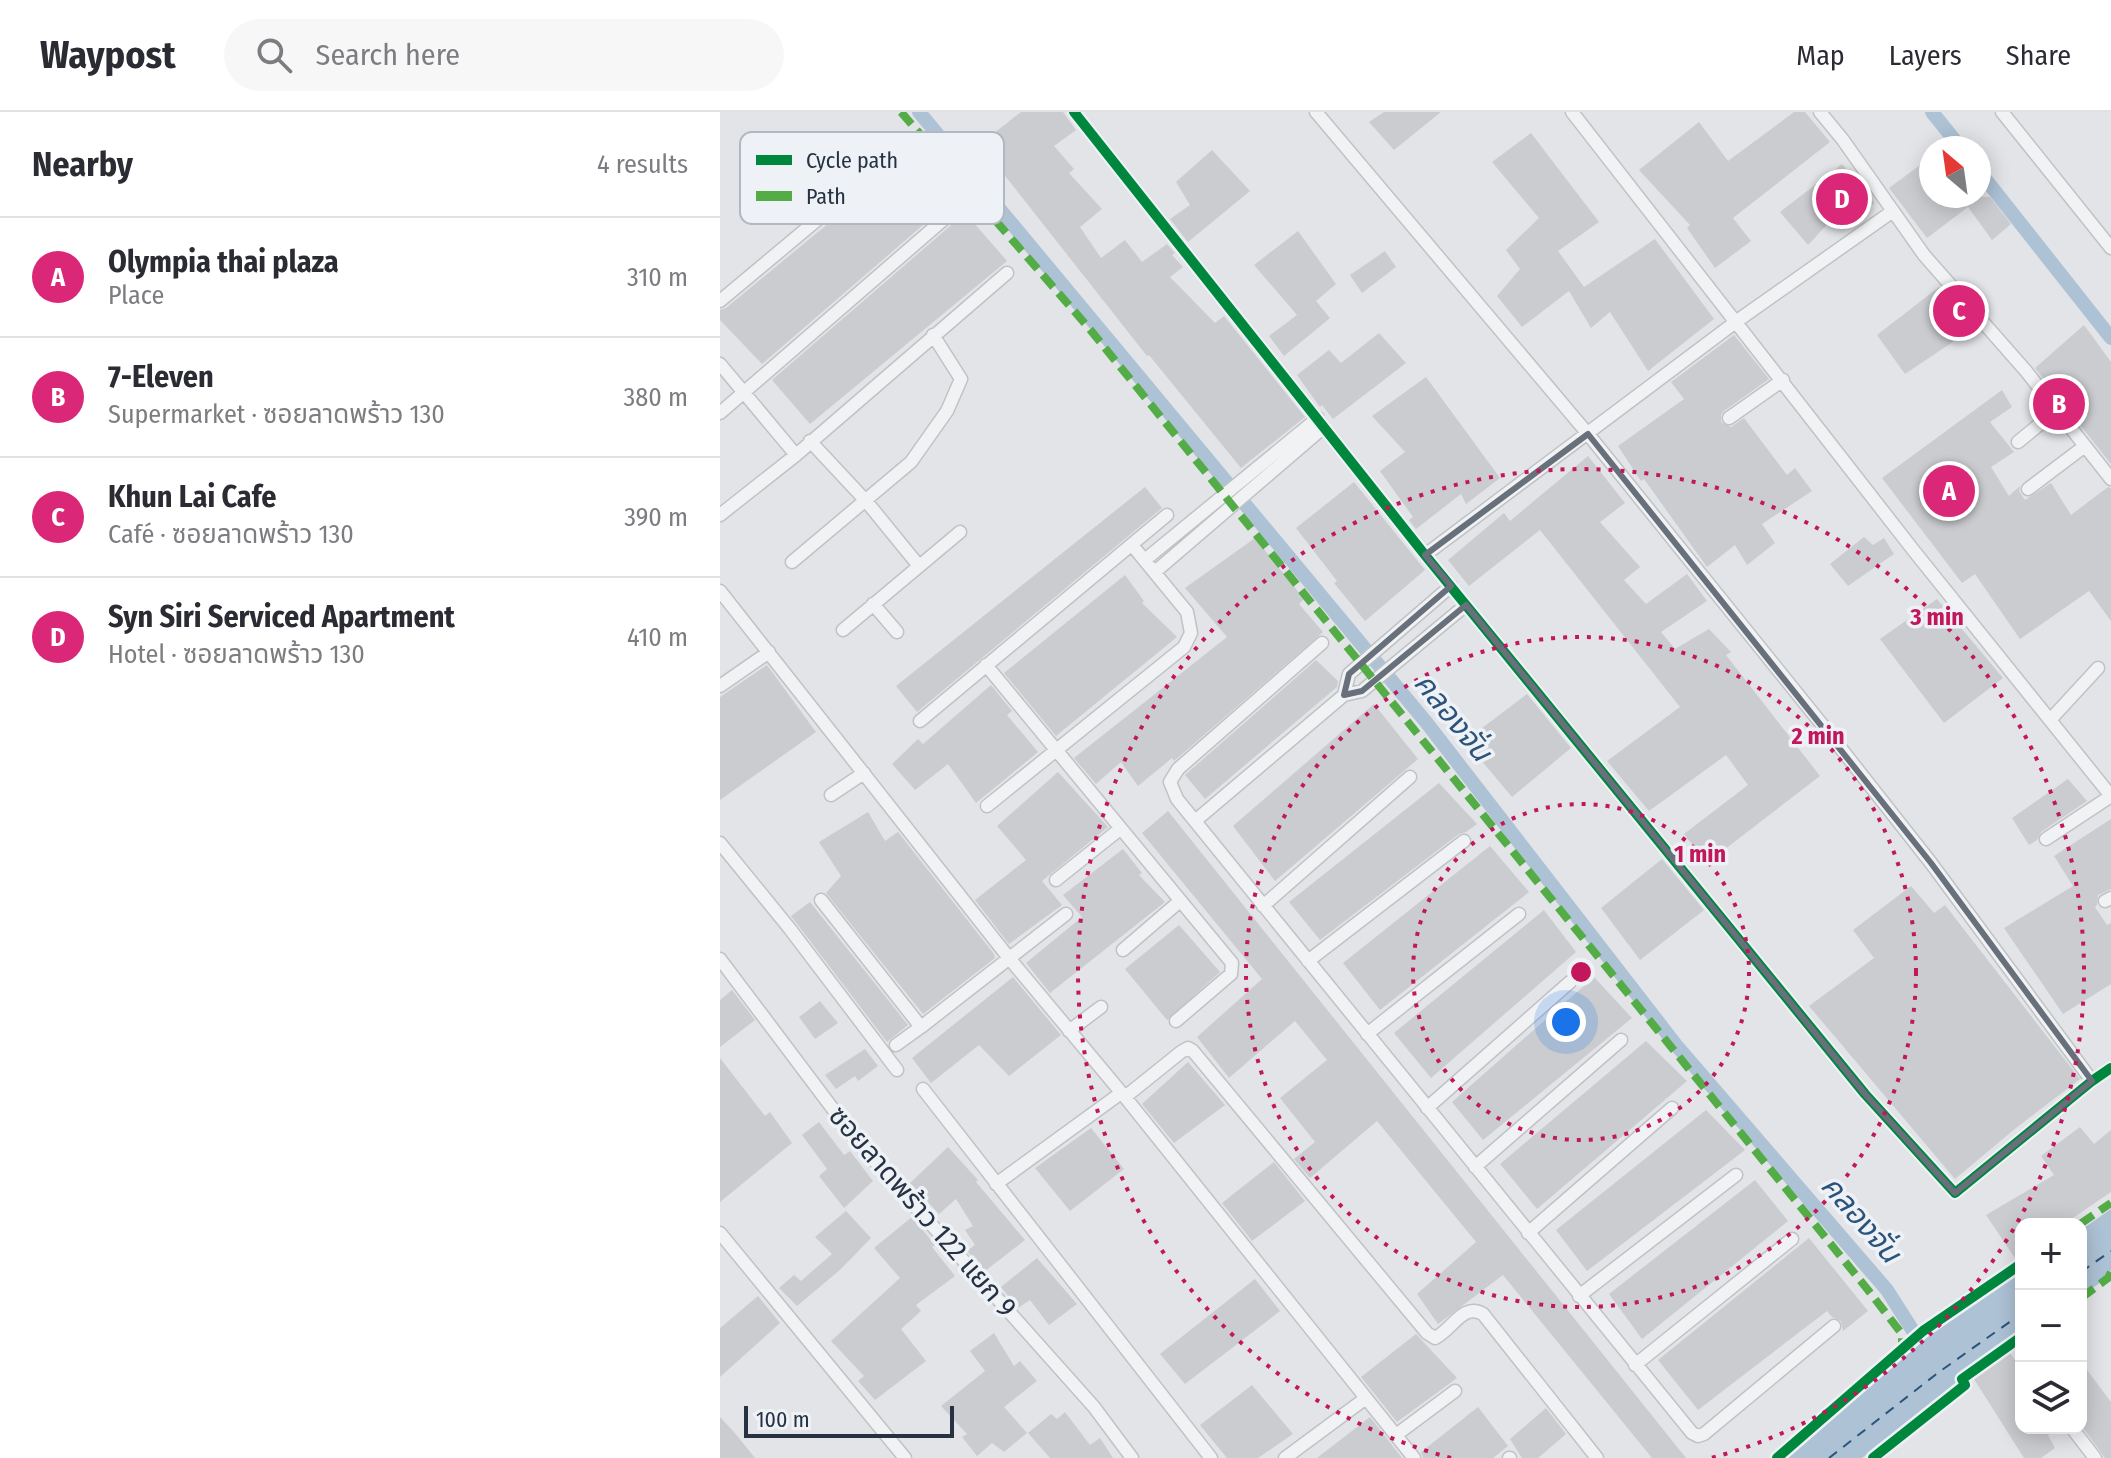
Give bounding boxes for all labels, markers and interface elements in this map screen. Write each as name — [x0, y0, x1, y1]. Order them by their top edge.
search box — [224, 19, 784, 91]
text: Waypost — [40, 32, 176, 78]
icon: search — [252, 33, 296, 77]
text: Search here — [316, 37, 460, 73]
text: Map — [1796, 39, 1845, 72]
text: Layers — [1889, 39, 1962, 72]
text: Share — [2006, 39, 2071, 72]
legend — [740, 132, 1004, 224]
north arrow — [1919, 136, 1991, 208]
text: Nearby — [32, 144, 133, 185]
text: Cycle path — [806, 147, 898, 174]
text: 4 results — [597, 149, 688, 180]
pin: D — [1816, 169, 1868, 229]
text: Path — [806, 183, 846, 210]
text: Olympia thai plaza — [108, 244, 339, 280]
text: A — [51, 262, 65, 293]
text: 310 m — [627, 262, 688, 293]
text: Place — [108, 280, 164, 311]
pin: C — [1933, 281, 1985, 341]
text: 7-Eleven — [108, 359, 214, 395]
pin: B — [2033, 374, 2085, 434]
text: B — [51, 382, 65, 413]
text: 380 m — [624, 382, 688, 413]
text: Supermarket · ซอยลาดพร้าว 130 — [108, 399, 445, 430]
pin: A — [1923, 461, 1975, 521]
text: Khun Lai Cafe — [108, 479, 277, 515]
text: C — [51, 502, 65, 533]
text: 390 m — [624, 502, 688, 533]
text: Café · ซอยลาดพร้าว 130 — [108, 519, 354, 550]
text: Syn Siri Serviced Apartment — [108, 599, 455, 635]
text: 3 min — [1909, 603, 1964, 631]
text: D — [50, 622, 66, 653]
text: 410 m — [627, 622, 688, 653]
text: Hotel · ซอยลาดพร้าว 130 — [108, 639, 365, 670]
water label: คลองจั่น — [1407, 665, 1501, 770]
text: 2 min — [1790, 722, 1845, 750]
text: 1 min — [1674, 840, 1726, 868]
centre of rings — [1567, 958, 1595, 986]
your location — [1546, 1002, 1586, 1042]
street label: ซอยลาดพร้าว 122 แยก 9 — [822, 1099, 1023, 1324]
water label: คลองจั่น — [1814, 1167, 1910, 1271]
map controls — [2015, 1218, 2087, 1434]
button: + — [2015, 1218, 2087, 1290]
button: − — [2015, 1290, 2087, 1362]
button: layers — [2015, 1362, 2087, 1434]
scale bar — [744, 1402, 954, 1438]
text: 100 m — [756, 1406, 810, 1433]

